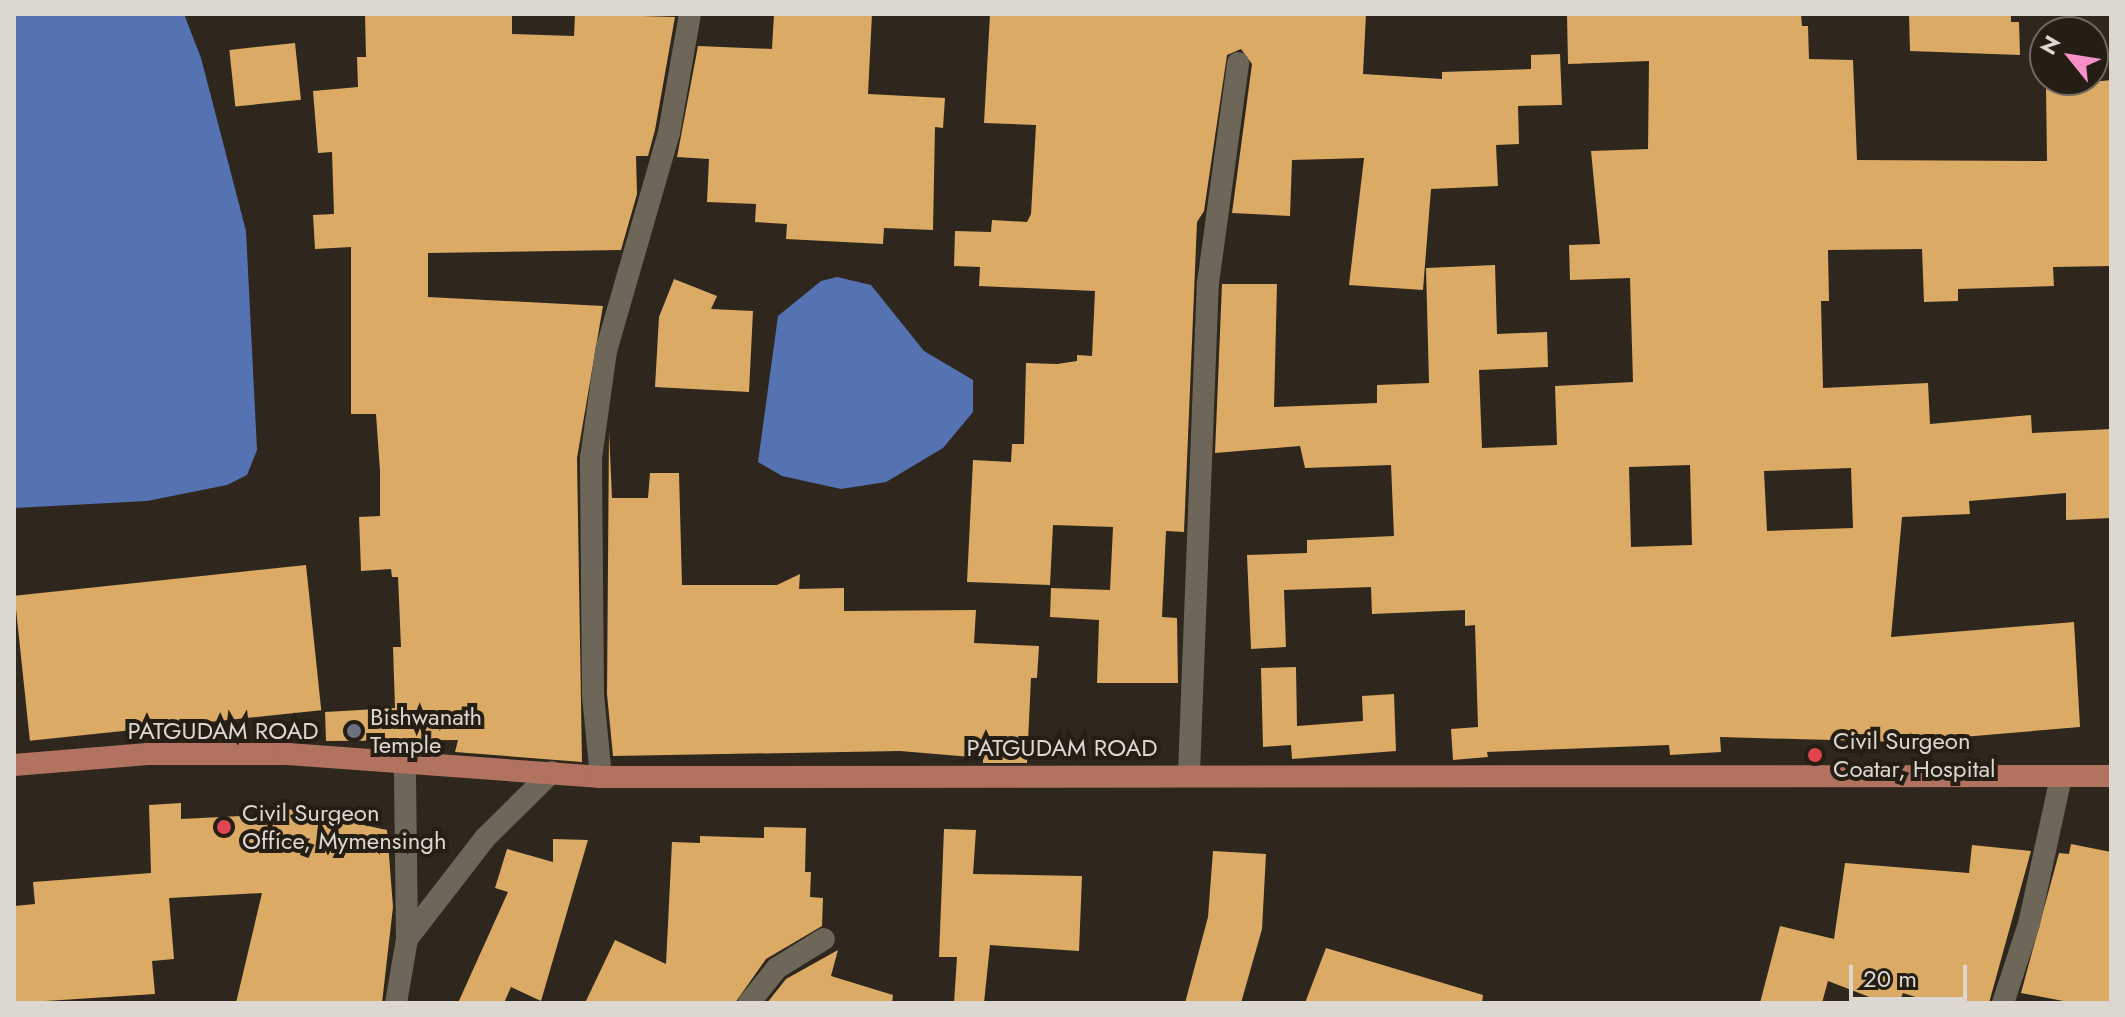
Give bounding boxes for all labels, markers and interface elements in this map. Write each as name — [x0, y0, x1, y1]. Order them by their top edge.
north arrow — [2029, 16, 2109, 96]
text: N — [2032, 29, 2068, 61]
place label: Bishwanath Temple — [370, 703, 482, 759]
street label: PATGUDAM ROAD — [127, 717, 319, 745]
marker: Bishwanath Temple — [345, 722, 363, 740]
place label: Civil Surgeon Coatar, Hospital — [1833, 727, 1995, 783]
street label: PATGUDAM ROAD — [966, 734, 1158, 762]
marker: Civil Surgeon Coatar, Hospital — [1804, 744, 1826, 766]
place label: Civil Surgeon Office, Mymensingh — [242, 799, 447, 855]
marker: Civil Surgeon Office, Mymensingh — [213, 816, 235, 838]
scale bar — [1853, 949, 1971, 999]
text: 20 m — [1863, 961, 1917, 996]

